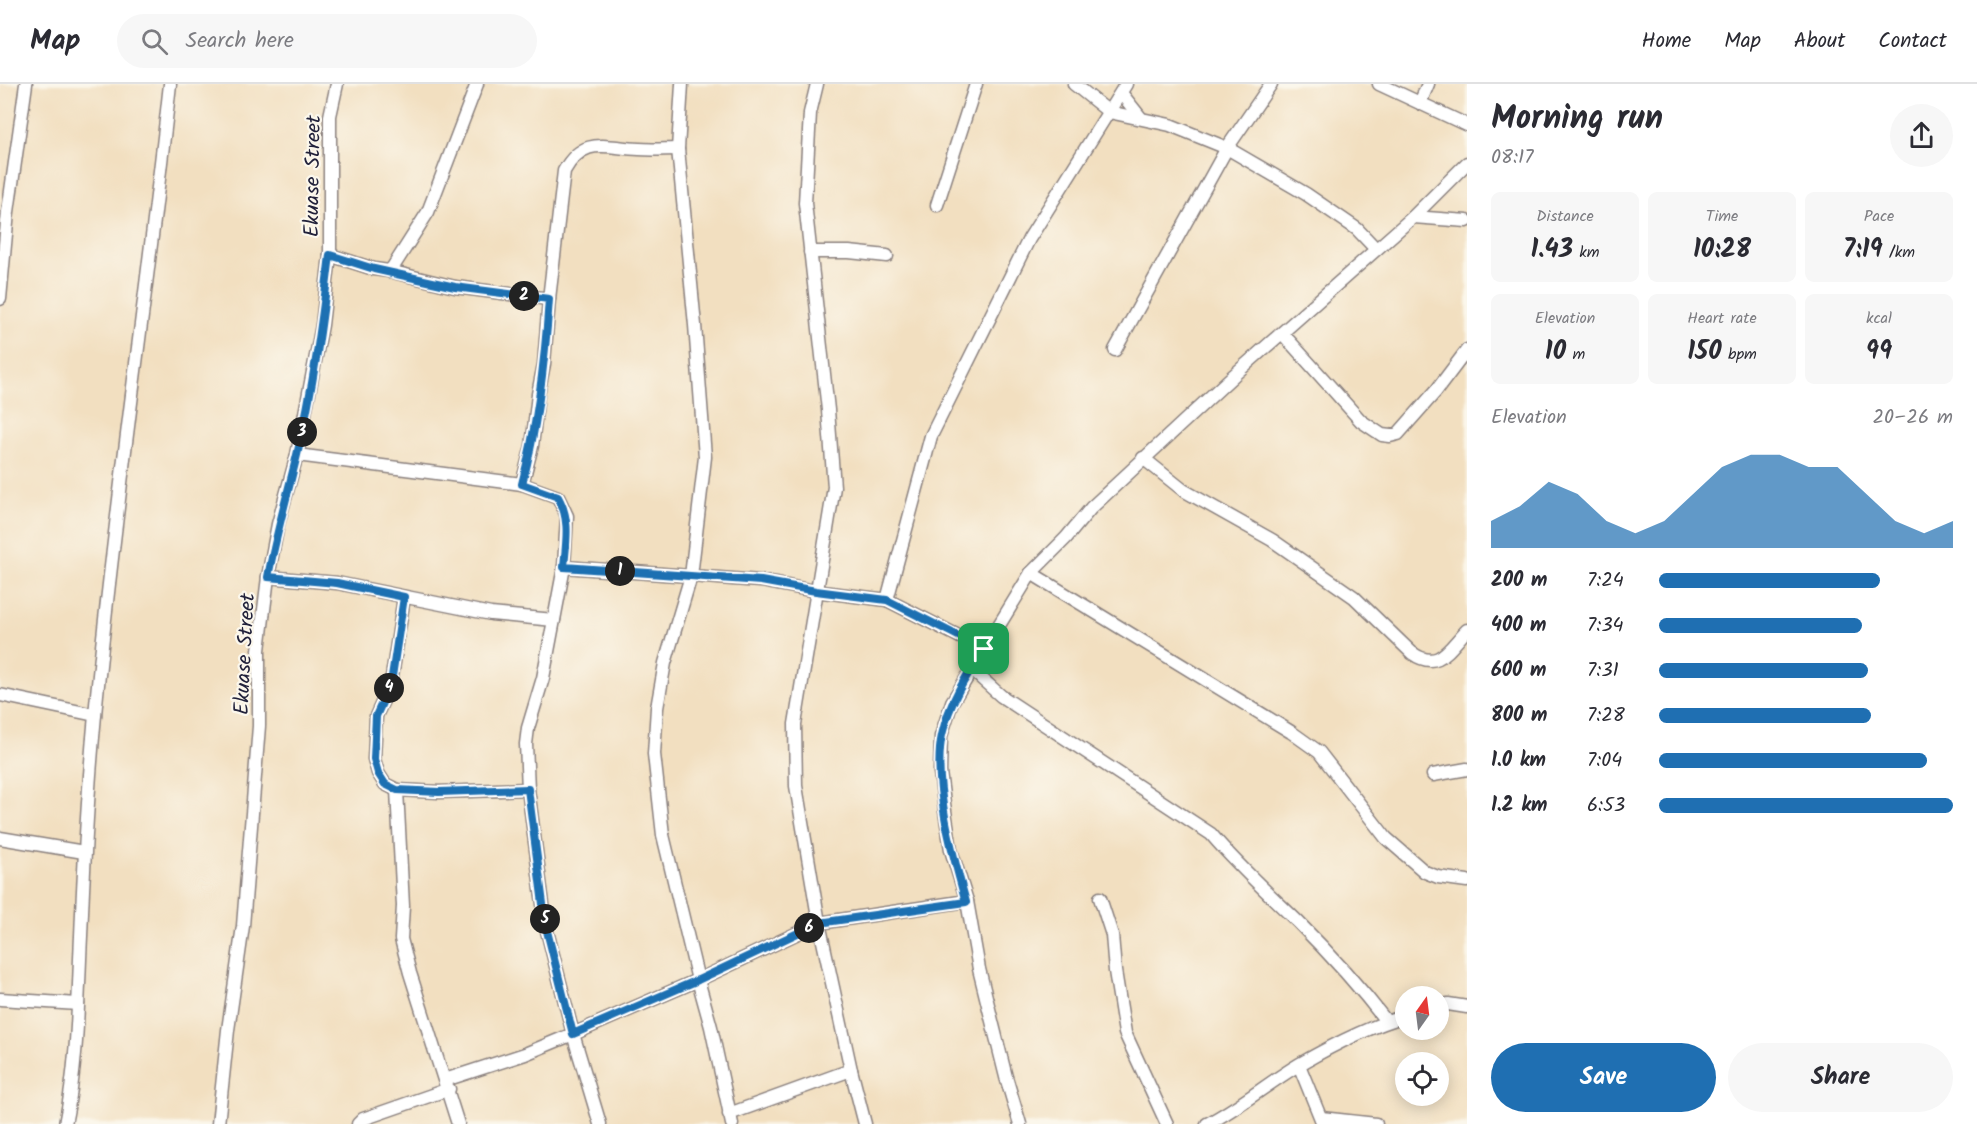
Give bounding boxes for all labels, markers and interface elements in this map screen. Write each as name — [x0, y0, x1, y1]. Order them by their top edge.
search box — [117, 14, 537, 68]
text: Map — [30, 19, 81, 64]
text: Search here — [186, 24, 294, 59]
icon: search — [138, 25, 171, 58]
text: Home — [1642, 25, 1691, 58]
text: Map — [1724, 25, 1761, 58]
text: About — [1794, 25, 1845, 58]
text: Contact — [1878, 25, 1947, 58]
text: Morning run — [1491, 93, 1663, 146]
button: share — [1890, 104, 1953, 167]
street label: Ekuase Street — [296, 114, 331, 237]
text: 08:17 — [1491, 142, 1533, 174]
text: Distance — [1536, 204, 1594, 229]
text: Time — [1706, 204, 1738, 229]
text: Pace — [1864, 204, 1894, 229]
text: 1.43 — [1530, 229, 1573, 271]
text: 10:28 — [1693, 229, 1751, 271]
text: 7:19 — [1843, 229, 1883, 271]
text: km — [1573, 240, 1600, 265]
text: /km — [1883, 240, 1915, 265]
pin: 2 — [509, 281, 539, 311]
text: 2 — [519, 283, 529, 308]
text: Elevation — [1535, 306, 1595, 331]
text: Heart rate — [1687, 306, 1757, 331]
text: kcal — [1866, 306, 1892, 331]
text: 10 — [1545, 331, 1566, 373]
text: 150 — [1687, 331, 1722, 373]
text: 99 — [1866, 331, 1892, 373]
text: m — [1566, 342, 1585, 367]
text: bpm — [1722, 342, 1757, 367]
text: Elevation — [1491, 402, 1567, 434]
text: 20–26 m — [1873, 402, 1953, 434]
pin: 3 — [287, 417, 317, 447]
text: 3 — [298, 419, 306, 444]
pin: 1 — [605, 556, 635, 586]
text: 1 — [618, 558, 622, 583]
text: 200 m — [1491, 565, 1547, 597]
text: 7:24 — [1587, 565, 1624, 597]
street label: Ekuase Street — [226, 591, 265, 716]
text: 400 m — [1491, 610, 1547, 642]
text: 7:34 — [1587, 610, 1624, 642]
pin — [958, 623, 1009, 674]
icon: arrive — [967, 632, 1000, 665]
text: 600 m — [1491, 655, 1546, 687]
text: 7:31 — [1587, 655, 1619, 687]
pin: 4 — [374, 673, 404, 703]
text: 4 — [385, 675, 393, 700]
text: 800 m — [1491, 700, 1547, 732]
text: 7:28 — [1587, 700, 1625, 732]
text: 1.0 km — [1491, 745, 1546, 777]
text: 7:04 — [1587, 745, 1622, 777]
text: 1.2 km — [1491, 790, 1547, 822]
text: 6:53 — [1587, 790, 1625, 822]
pin: 5 — [530, 904, 560, 934]
text: 5 — [541, 906, 549, 931]
pin: 6 — [794, 913, 824, 943]
text: 6 — [805, 915, 813, 940]
north arrow — [1395, 986, 1449, 1040]
map controls — [1395, 986, 1449, 1106]
button: Save — [1491, 1043, 1716, 1112]
button: Share — [1728, 1043, 1953, 1112]
button: locate — [1395, 1052, 1449, 1106]

